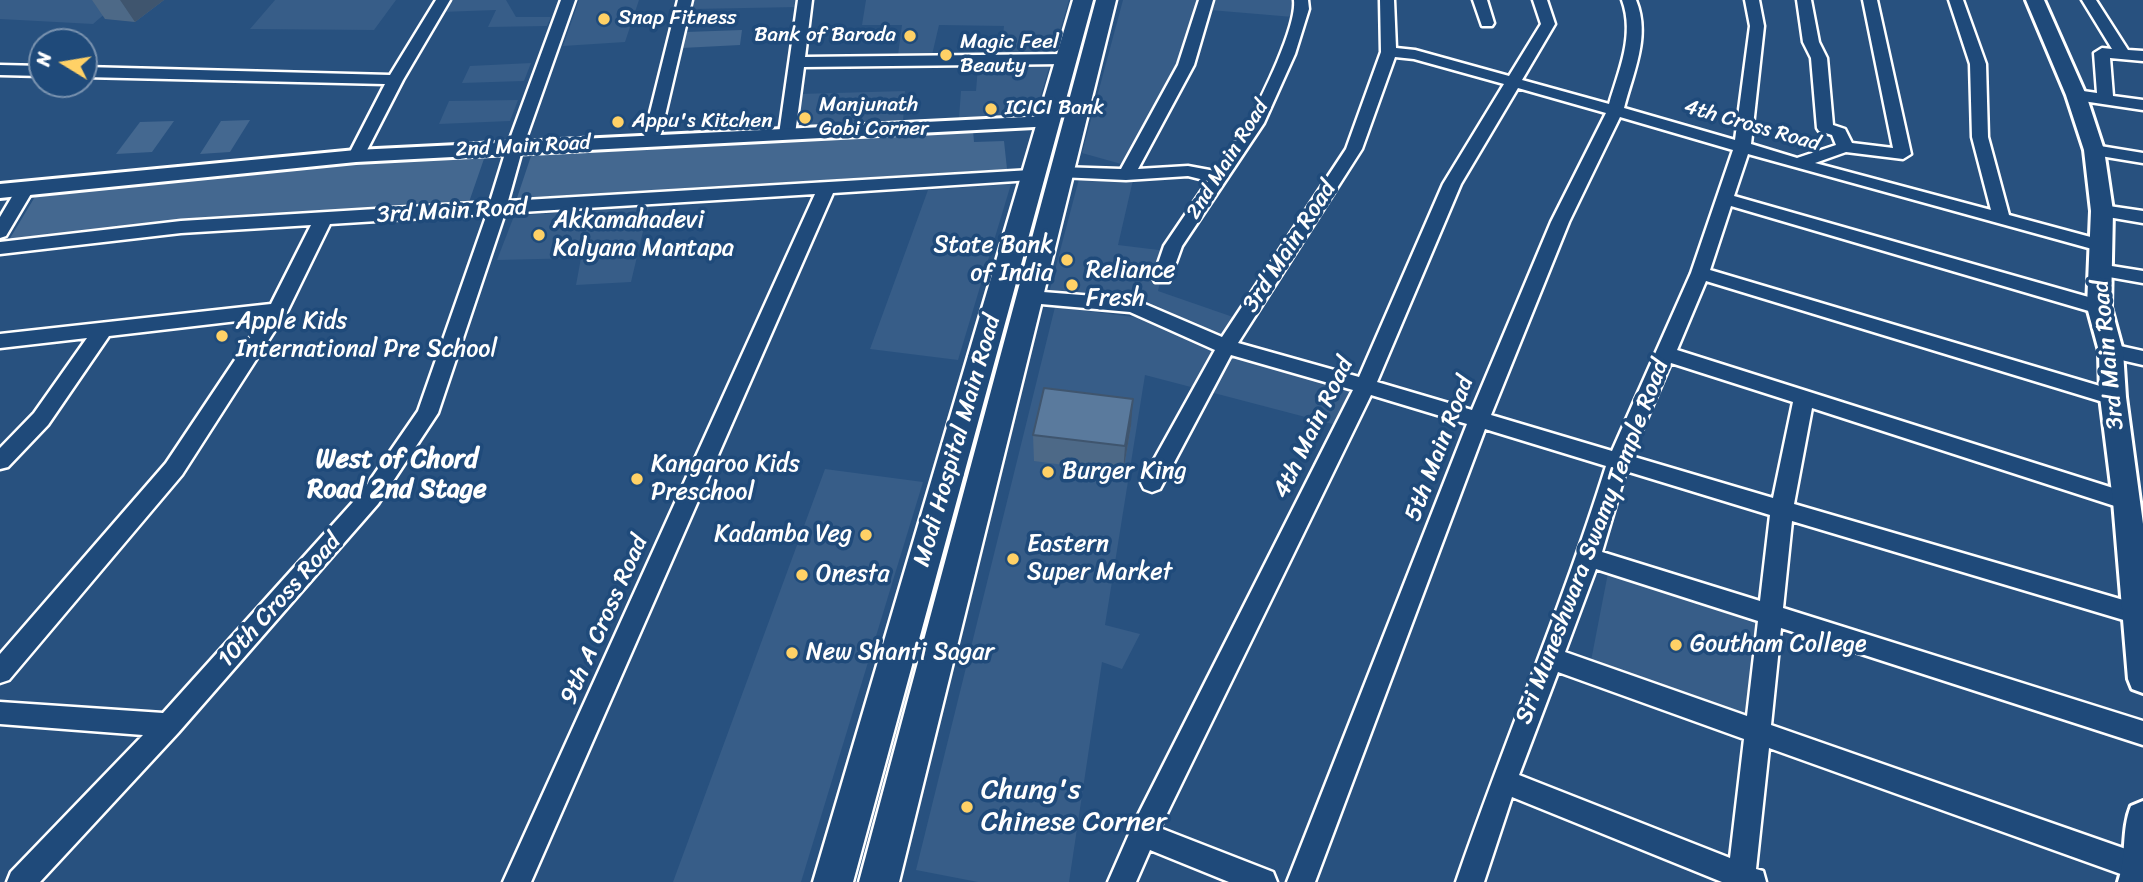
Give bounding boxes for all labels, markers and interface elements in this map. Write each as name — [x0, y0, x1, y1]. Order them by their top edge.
place label: Snap Fitness — [618, 6, 736, 32]
marker: Snap Fitness — [596, 11, 612, 27]
place label: Bank of Baroda — [754, 23, 896, 49]
north arrow — [28, 28, 98, 98]
marker: Bank of Baroda — [902, 28, 918, 44]
place label: Magic Feel Beauty — [960, 30, 1059, 80]
marker: Magic Feel Beauty — [938, 47, 954, 63]
text: N — [26, 50, 61, 69]
place label: Manjunath Gobi Corner — [819, 93, 929, 143]
street label: 4th Cross Road — [1681, 95, 1823, 157]
place label: ICICI Bank — [1005, 96, 1104, 122]
street label: 2nd Main Road — [1181, 96, 1275, 224]
marker: ICICI Bank — [983, 101, 999, 117]
place label: Appu's Kitchen — [632, 109, 772, 135]
marker: Manjunath Gobi Corner — [797, 110, 813, 126]
marker: Appu's Kitchen — [610, 114, 626, 130]
street label: 2nd Main Road — [455, 131, 591, 163]
street label: 3rd Main Road — [1237, 176, 1343, 318]
street label: 3rd Main Road — [376, 194, 528, 230]
place label: Akkamahadevi Kalyana Mantapa — [553, 207, 734, 263]
marker: Akkamahadevi Kalyana Mantapa — [531, 227, 547, 243]
place label: State Bank of India — [933, 232, 1053, 288]
marker: State Bank of India — [1059, 252, 1075, 268]
place label: Reliance Fresh — [1086, 257, 1176, 313]
marker: Reliance Fresh — [1064, 277, 1080, 293]
street label: 3rd Main Road — [2087, 279, 2131, 431]
place label: Apple Kids International Pre School — [236, 308, 497, 364]
street label: Modi Hospital Main Road — [908, 312, 1008, 570]
marker: Apple Kids International Pre School — [214, 328, 230, 344]
street label: 4th Main Road — [1267, 353, 1361, 503]
street label: Sri Muneshwara Swamy Temple Road — [1510, 356, 1676, 728]
street label: 5th Main Road — [1399, 372, 1481, 526]
district label: West of Chord Road 2nd Stage — [307, 444, 487, 505]
place label: Kangaroo Kids Preschool — [651, 451, 800, 507]
place label: Burger King — [1062, 458, 1187, 486]
marker: Burger King — [1040, 464, 1056, 480]
marker: Kangaroo Kids Preschool — [629, 471, 645, 487]
place label: Kadamba Veg — [714, 521, 852, 549]
marker: Kadamba Veg — [858, 527, 874, 543]
street label: 10th Cross Road — [212, 528, 348, 674]
street label: 9th A Cross Road — [555, 531, 655, 709]
place label: Eastern Super Market — [1027, 531, 1172, 587]
marker: Eastern Super Market — [1005, 551, 1021, 567]
place label: Onesta — [816, 561, 890, 589]
marker: Onesta — [794, 567, 810, 583]
place label: Goutham College — [1690, 631, 1867, 659]
marker: Goutham College — [1668, 637, 1684, 653]
place label: New Shanti Sagar — [806, 639, 994, 667]
marker: New Shanti Sagar — [784, 645, 800, 661]
place label: Chung's Chinese Corner — [981, 774, 1167, 840]
marker: Chung's Chinese Corner — [959, 799, 975, 815]

